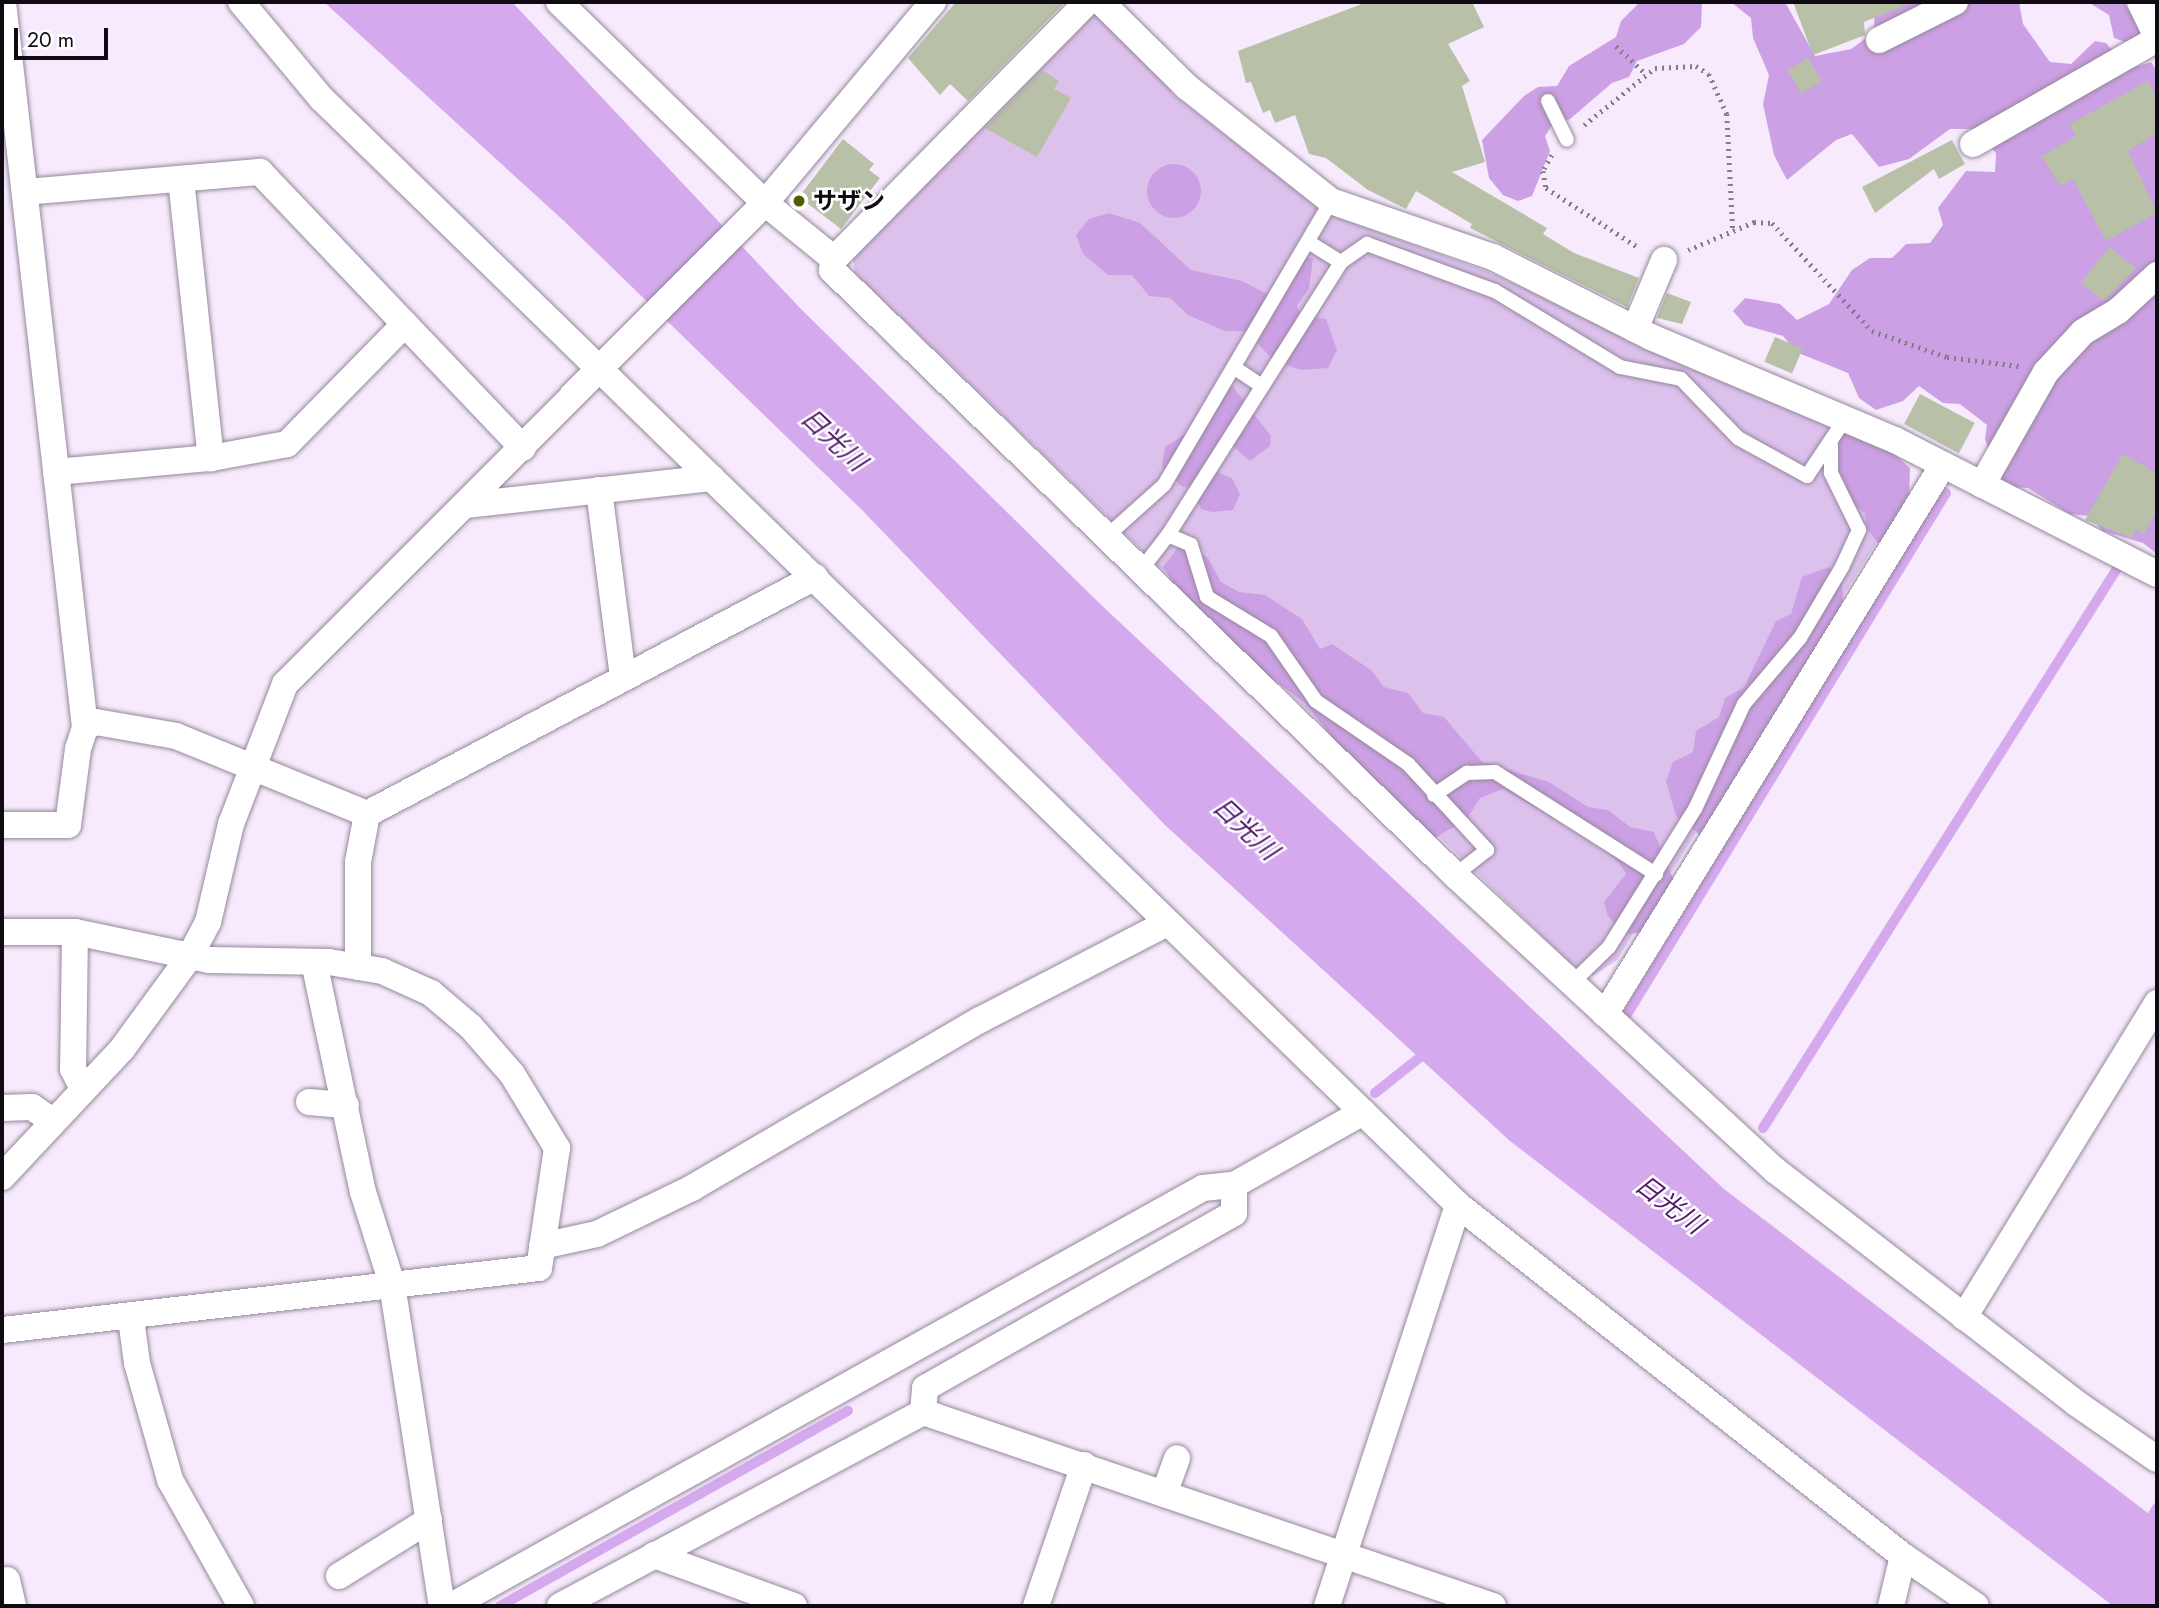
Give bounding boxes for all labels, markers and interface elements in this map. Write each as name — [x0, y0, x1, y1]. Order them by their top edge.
scale bar — [18, 14, 112, 58]
text: 20 m — [27, 25, 74, 55]
place label: サザン — [813, 187, 885, 215]
marker: サザン — [791, 193, 807, 209]
water label: 日光川 — [794, 402, 872, 478]
water label: 日光川 — [1206, 791, 1284, 867]
water label: 日光川 — [1628, 1169, 1710, 1241]

